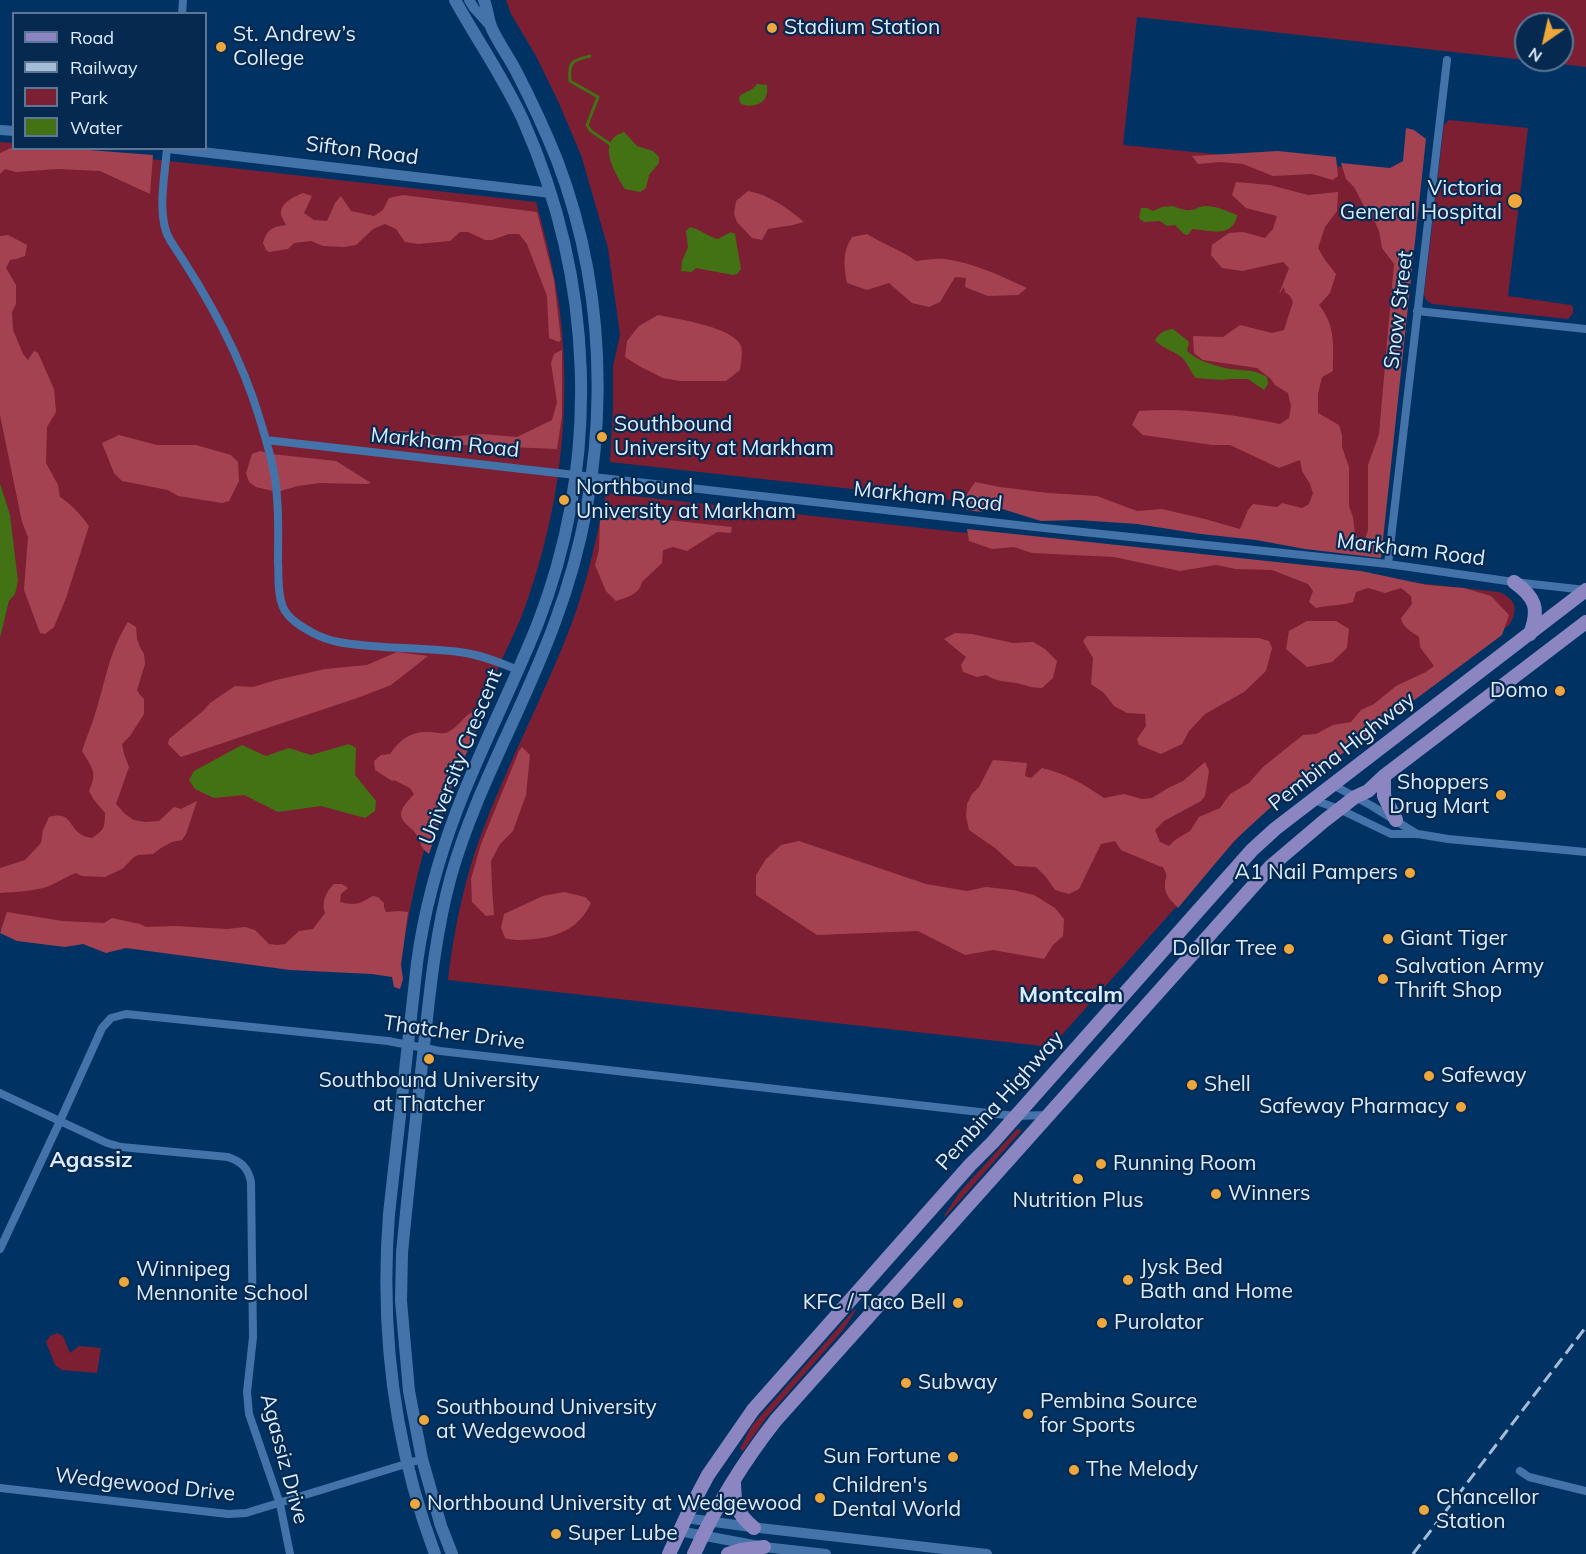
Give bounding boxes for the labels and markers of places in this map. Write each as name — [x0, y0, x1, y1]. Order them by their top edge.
place label: Stadium Station — [784, 15, 940, 41]
marker: Stadium Station — [765, 21, 779, 35]
place label: St. Andrew’s College — [233, 22, 356, 72]
marker: St. Andrew’s College — [214, 40, 228, 54]
place label: Victoria General Hospital — [1340, 176, 1502, 226]
marker: Victoria General Hospital — [1506, 192, 1524, 210]
place label: Southbound University at Markham — [614, 412, 834, 462]
marker: Southbound University at Markham — [595, 430, 609, 444]
place label: Northbound University at Markham — [576, 475, 796, 525]
marker: Northbound University at Markham — [557, 493, 571, 507]
place label: Domo — [1490, 678, 1548, 704]
marker: Domo — [1553, 684, 1567, 698]
place label: Shoppers Drug Mart — [1389, 770, 1489, 820]
marker: Shoppers Drug Mart — [1494, 788, 1508, 802]
place label: A1 Nail Pampers — [1235, 860, 1398, 886]
marker: A1 Nail Pampers — [1403, 866, 1417, 880]
place label: Giant Tiger — [1400, 926, 1507, 952]
marker: Giant Tiger — [1381, 932, 1395, 946]
place label: Dollar Tree — [1172, 936, 1277, 962]
marker: Dollar Tree — [1282, 942, 1296, 956]
place label: Salvation Army Thrift Shop — [1395, 954, 1544, 1004]
marker: Salvation Army Thrift Shop — [1376, 972, 1390, 986]
marker: Southbound University at Thatcher — [422, 1052, 436, 1066]
place label: Safeway — [1441, 1063, 1526, 1089]
place label: Southbound University at Thatcher — [319, 1068, 539, 1118]
marker: Safeway — [1422, 1069, 1436, 1083]
place label: Shell — [1204, 1072, 1251, 1098]
marker: Shell — [1185, 1078, 1199, 1092]
place label: Safeway Pharmacy — [1259, 1094, 1449, 1120]
marker: Safeway Pharmacy — [1454, 1100, 1468, 1114]
place label: Running Room — [1113, 1151, 1256, 1177]
marker: Running Room — [1094, 1157, 1108, 1171]
marker: Nutrition Plus — [1071, 1172, 1085, 1186]
place label: Winners — [1228, 1181, 1310, 1207]
marker: Winners — [1209, 1187, 1223, 1201]
place label: Nutrition Plus — [1012, 1188, 1144, 1214]
place label: Jysk Bed Bath and Home — [1140, 1255, 1293, 1305]
place label: Winnipeg Mennonite School — [136, 1257, 308, 1307]
marker: Jysk Bed Bath and Home — [1121, 1273, 1135, 1287]
marker: Winnipeg Mennonite School — [117, 1275, 131, 1289]
place label: KFC / Taco Bell — [803, 1290, 946, 1316]
marker: KFC / Taco Bell — [951, 1296, 965, 1310]
place label: Purolator — [1114, 1310, 1204, 1336]
marker: Purolator — [1095, 1316, 1109, 1330]
place label: Subway — [918, 1370, 997, 1396]
marker: Subway — [899, 1376, 913, 1390]
place label: Pembina Source for Sports — [1040, 1389, 1197, 1439]
place label: Southbound University at Wedgewood — [436, 1395, 657, 1445]
marker: Pembina Source for Sports — [1021, 1407, 1035, 1421]
marker: Southbound University at Wedgewood — [417, 1413, 431, 1427]
place label: Sun Fortune — [823, 1444, 941, 1470]
marker: Sun Fortune — [946, 1450, 960, 1464]
place label: The Melody — [1086, 1457, 1198, 1483]
marker: The Melody — [1067, 1463, 1081, 1477]
place label: Children's Dental World — [832, 1473, 961, 1523]
place label: Chancellor Station — [1436, 1485, 1539, 1535]
place label: Northbound University at Wedgewood — [427, 1491, 802, 1517]
marker: Children's Dental World — [813, 1491, 827, 1505]
marker: Northbound University at Wedgewood — [408, 1497, 422, 1511]
marker: Chancellor Station — [1417, 1503, 1431, 1517]
place label: Super Lube — [568, 1521, 678, 1547]
marker: Super Lube — [549, 1527, 563, 1541]

